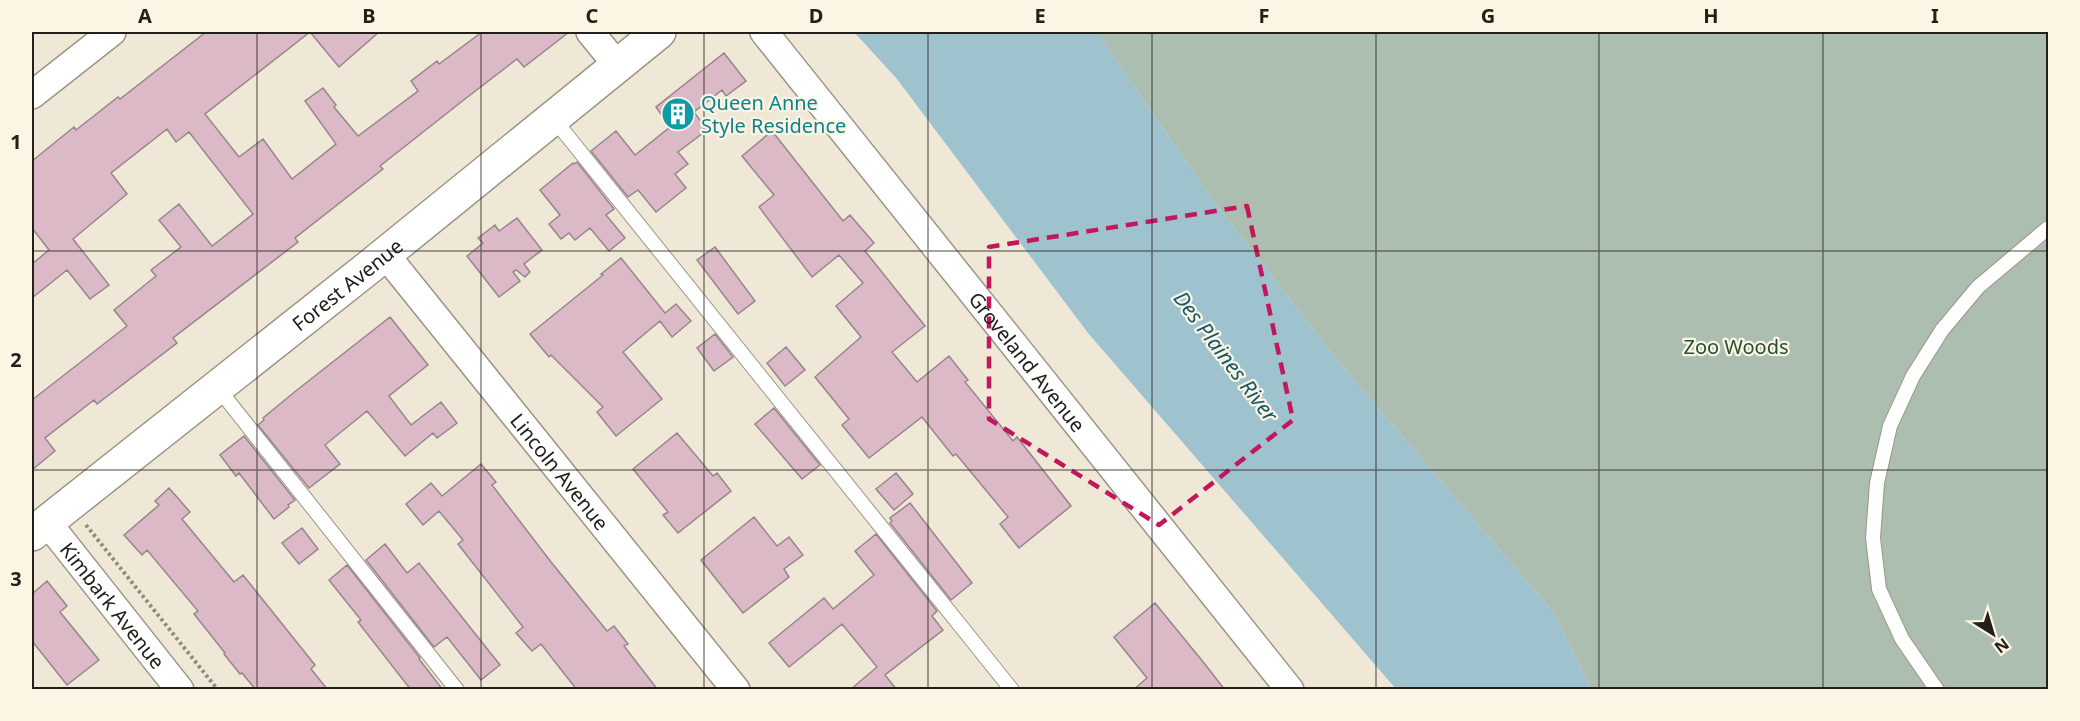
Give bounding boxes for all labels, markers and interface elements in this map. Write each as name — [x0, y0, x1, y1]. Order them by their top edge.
text: A — [138, 2, 152, 29]
text: B — [362, 2, 376, 29]
text: C — [586, 2, 599, 29]
text: D — [809, 2, 823, 29]
text: E — [1034, 2, 1046, 29]
text: F — [1259, 2, 1269, 29]
text: G — [1481, 2, 1495, 29]
text: H — [1703, 2, 1719, 29]
text: I — [1931, 2, 1939, 29]
place label: Queen Anne Style Residence — [701, 89, 846, 139]
building icon: Queen Anne Style Residence — [660, 96, 696, 132]
text: 1 — [10, 128, 22, 155]
street label: Forest Avenue — [286, 232, 408, 337]
water label: Des Plaines River — [1168, 285, 1285, 428]
street label: Groveland Avenue — [963, 286, 1092, 437]
park label: Zoo Woods — [1683, 333, 1789, 360]
text: 2 — [10, 346, 22, 373]
street label: Lincoln Avenue — [505, 407, 615, 535]
street label: Kimbark Avenue — [54, 536, 171, 674]
text: 3 — [10, 565, 22, 592]
north arrow — [1963, 604, 2023, 664]
text: N — [1990, 633, 2014, 659]

